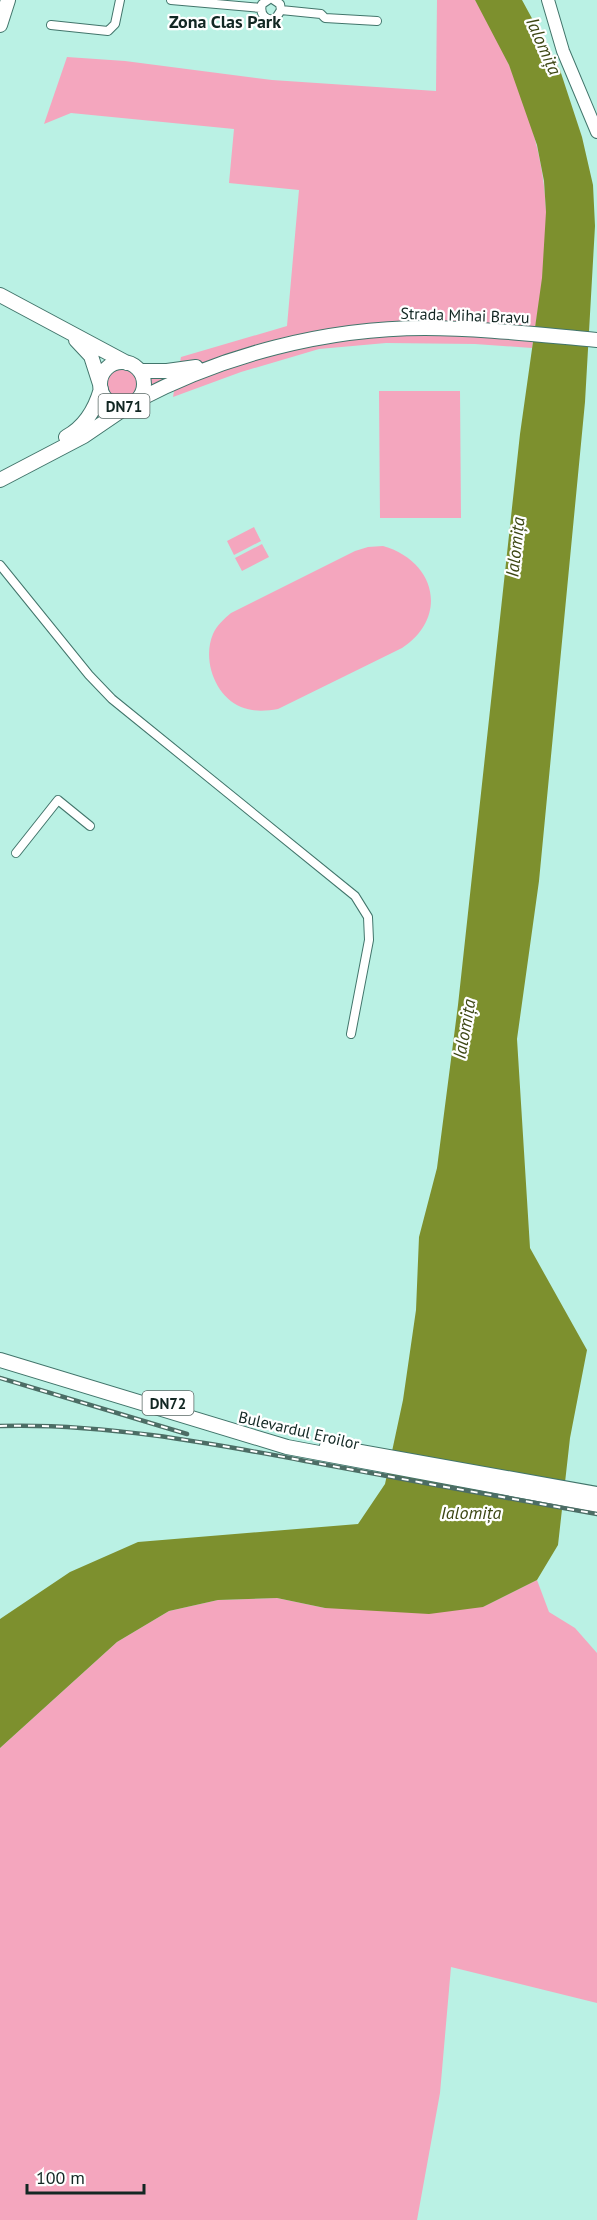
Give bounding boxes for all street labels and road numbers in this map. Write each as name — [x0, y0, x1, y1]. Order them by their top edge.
street label: Strada Mihai Bravu — [400, 303, 530, 327]
road number: DN71 — [98, 394, 150, 418]
road number: DN72 — [142, 1391, 194, 1415]
street label: Bulevardul Eroilor — [237, 1406, 362, 1454]

